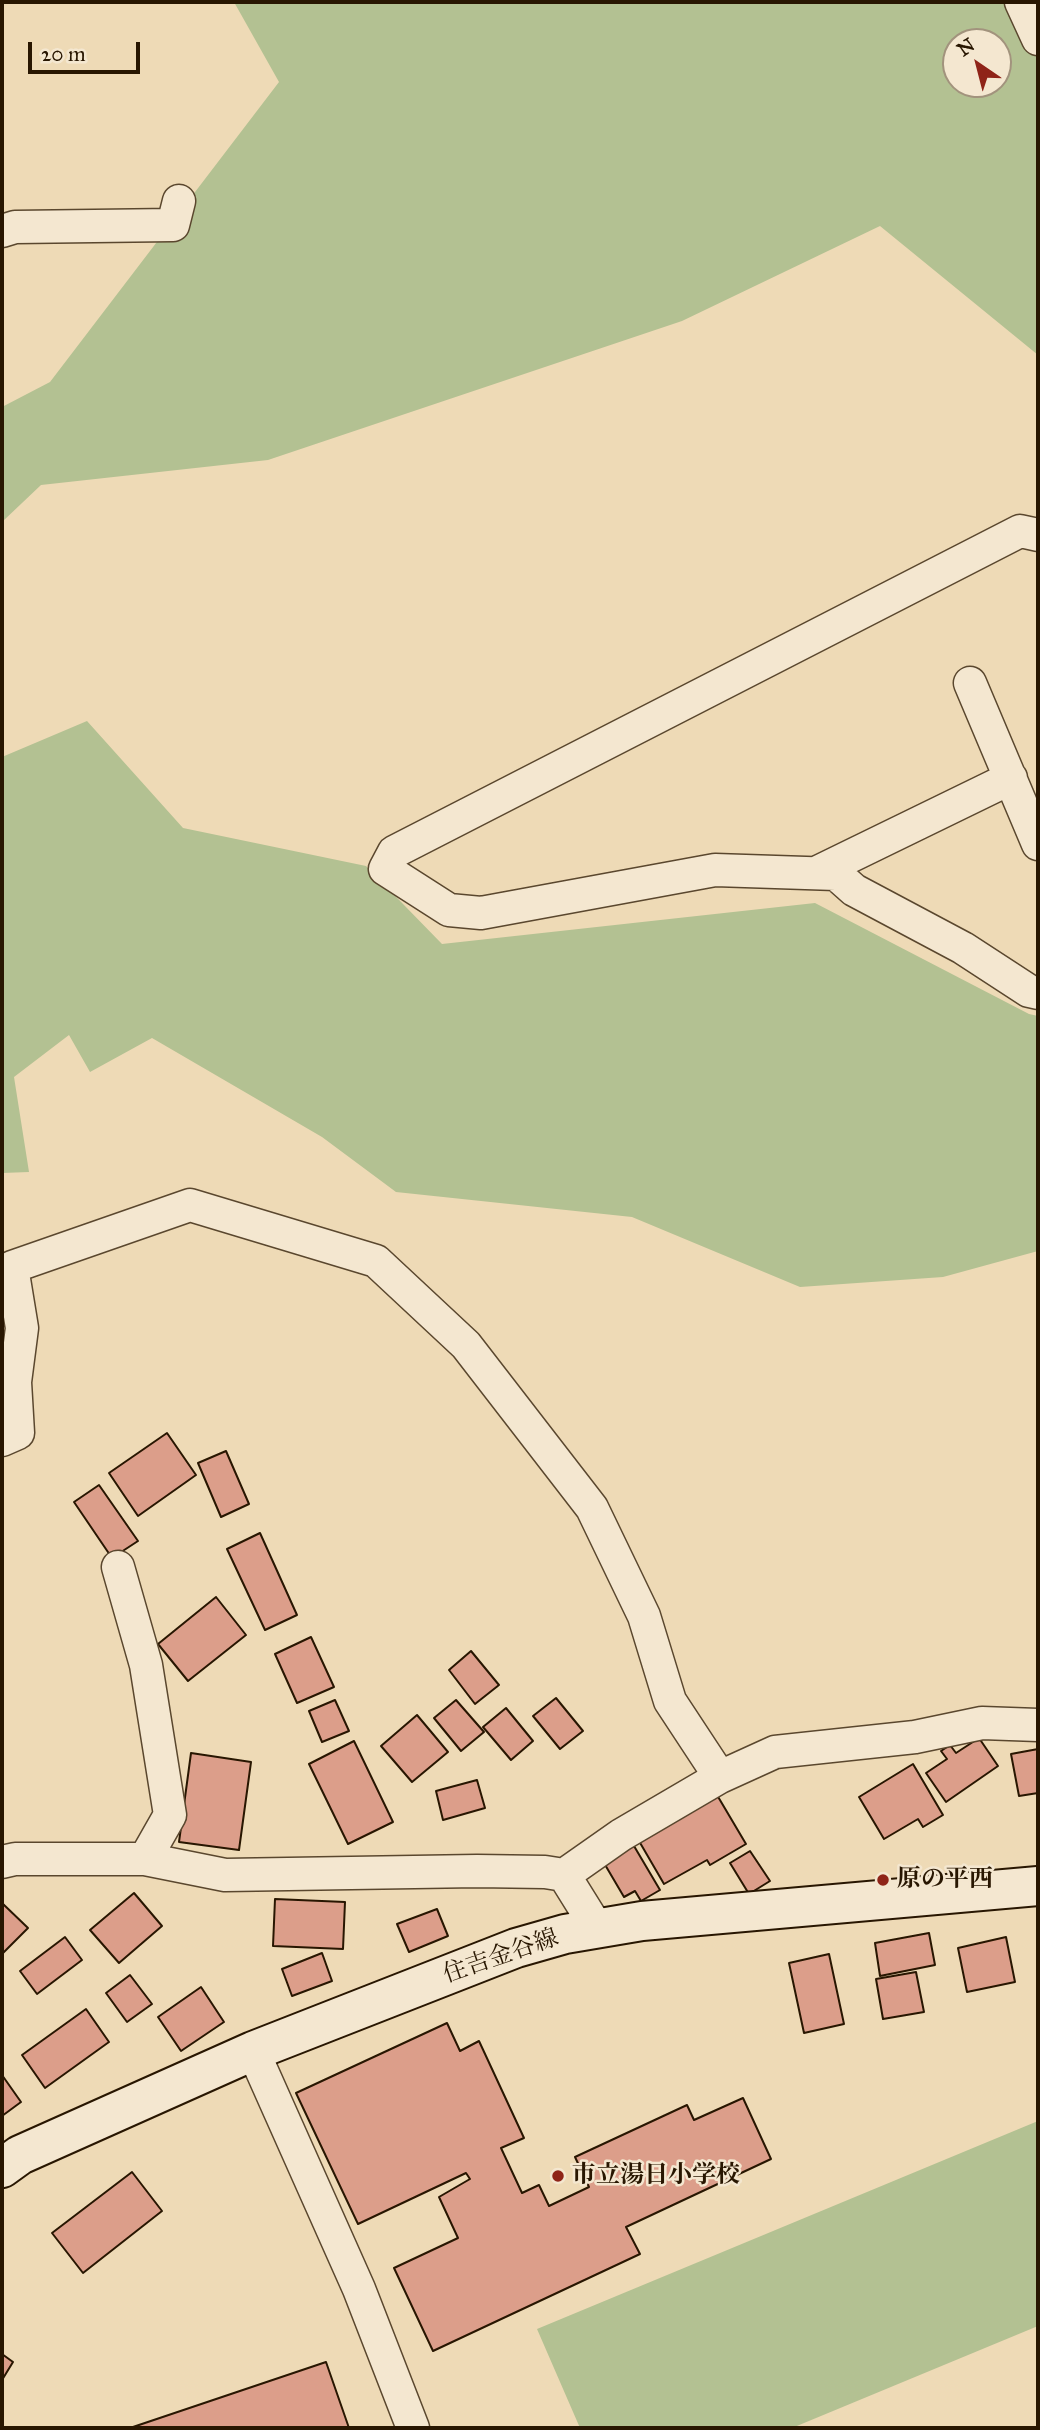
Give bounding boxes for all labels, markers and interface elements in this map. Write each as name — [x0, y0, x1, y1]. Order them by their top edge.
scale bar — [32, 28, 144, 72]
north arrow — [942, 28, 1012, 98]
text: N — [953, 33, 979, 61]
text: 20 m — [41, 41, 86, 67]
place label: 原の平西 — [897, 1866, 993, 1894]
marker: 原の平西 — [875, 1872, 891, 1888]
street label: 住吉金谷線 — [440, 1924, 562, 1990]
place label: 市立湯日小学校 — [572, 2162, 740, 2190]
marker: 市立湯日小学校 — [550, 2168, 566, 2184]

